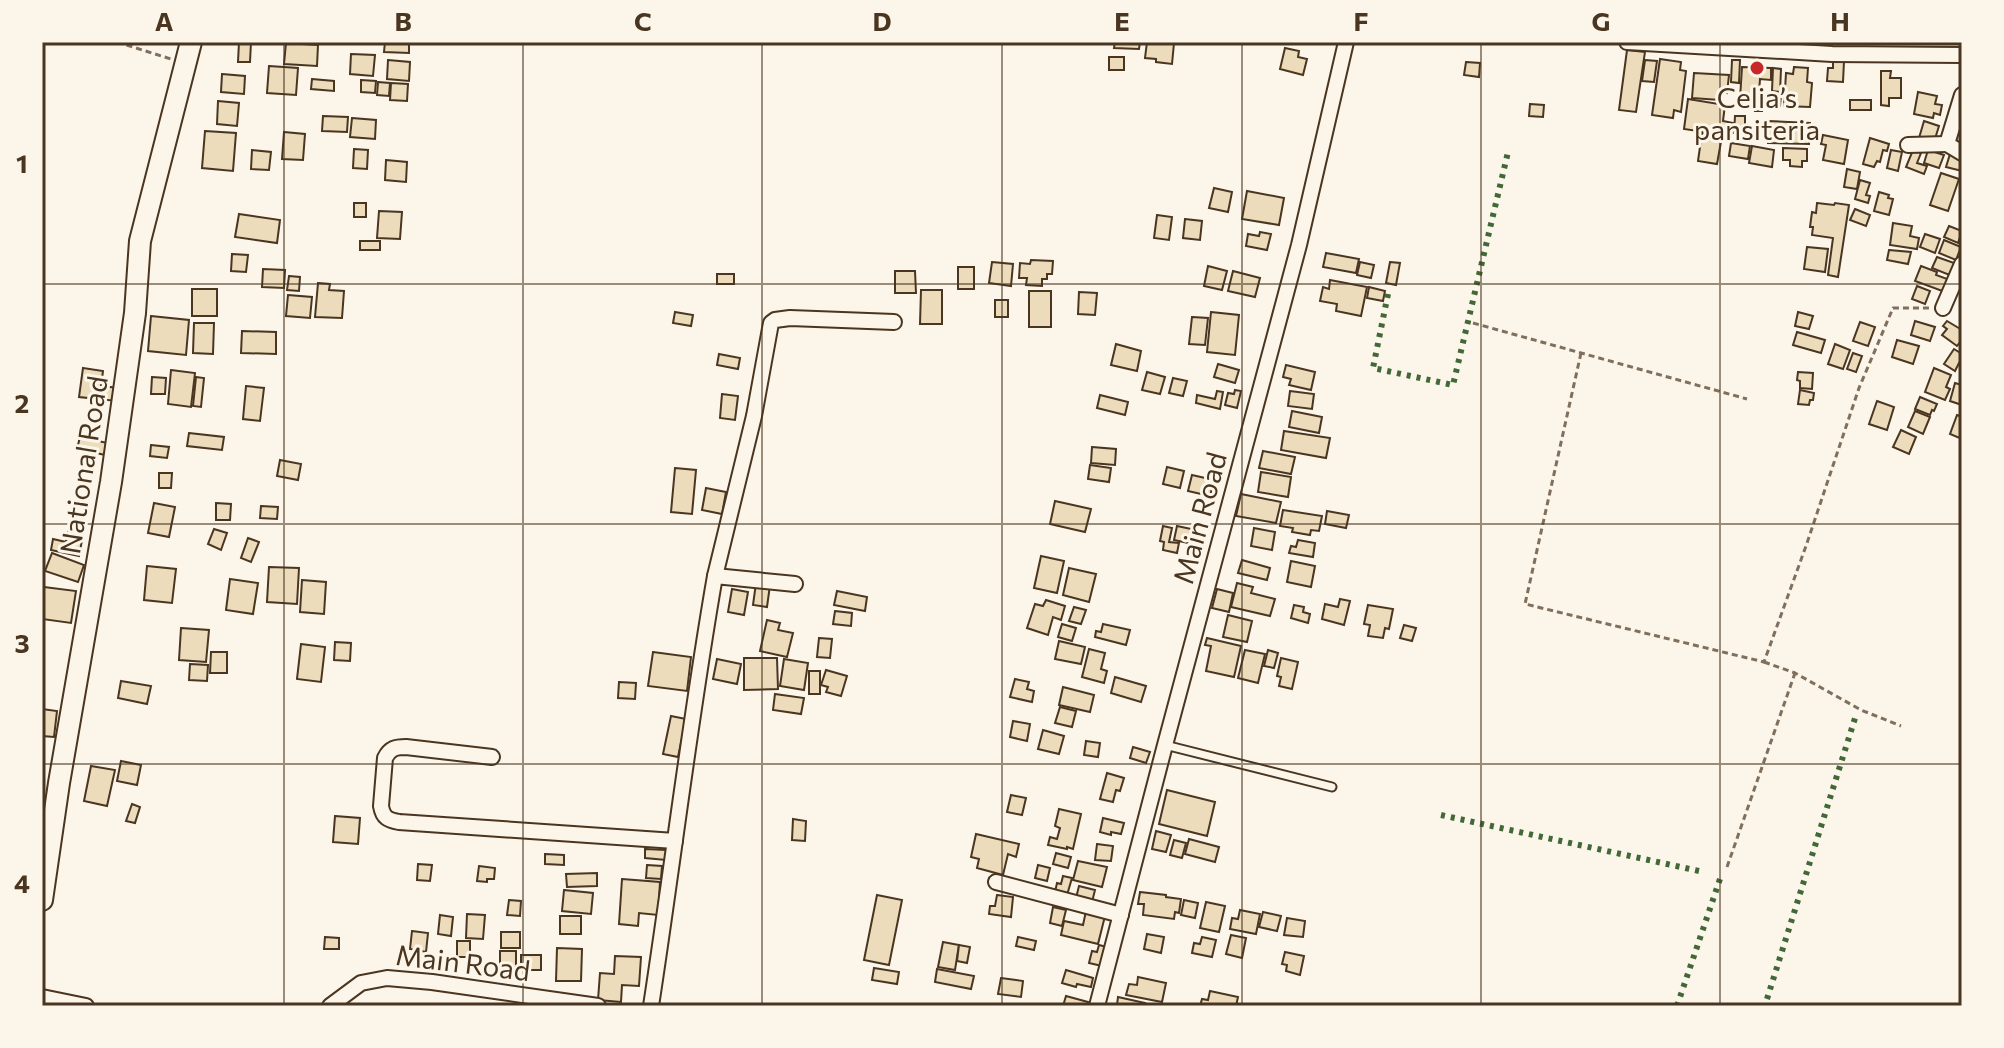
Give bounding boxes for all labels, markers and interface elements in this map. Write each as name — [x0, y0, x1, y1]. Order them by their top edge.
text: A — [155, 5, 174, 36]
text: B — [394, 5, 412, 36]
text: C — [634, 5, 652, 36]
text: D — [872, 5, 892, 36]
text: E — [1114, 5, 1130, 36]
text: F — [1353, 5, 1369, 36]
text: G — [1592, 5, 1610, 36]
text: H — [1830, 5, 1850, 36]
marker: Celia’s pansiteria — [1748, 59, 1766, 77]
place label: Celia’s pansiteria — [1694, 80, 1820, 146]
text: 1 — [16, 147, 28, 178]
street label: National Road — [52, 373, 114, 556]
text: 2 — [15, 387, 29, 418]
street label: Main Road — [1165, 448, 1233, 587]
text: 3 — [14, 627, 30, 658]
text: 4 — [14, 867, 30, 898]
street label: Main Road — [394, 937, 532, 987]

